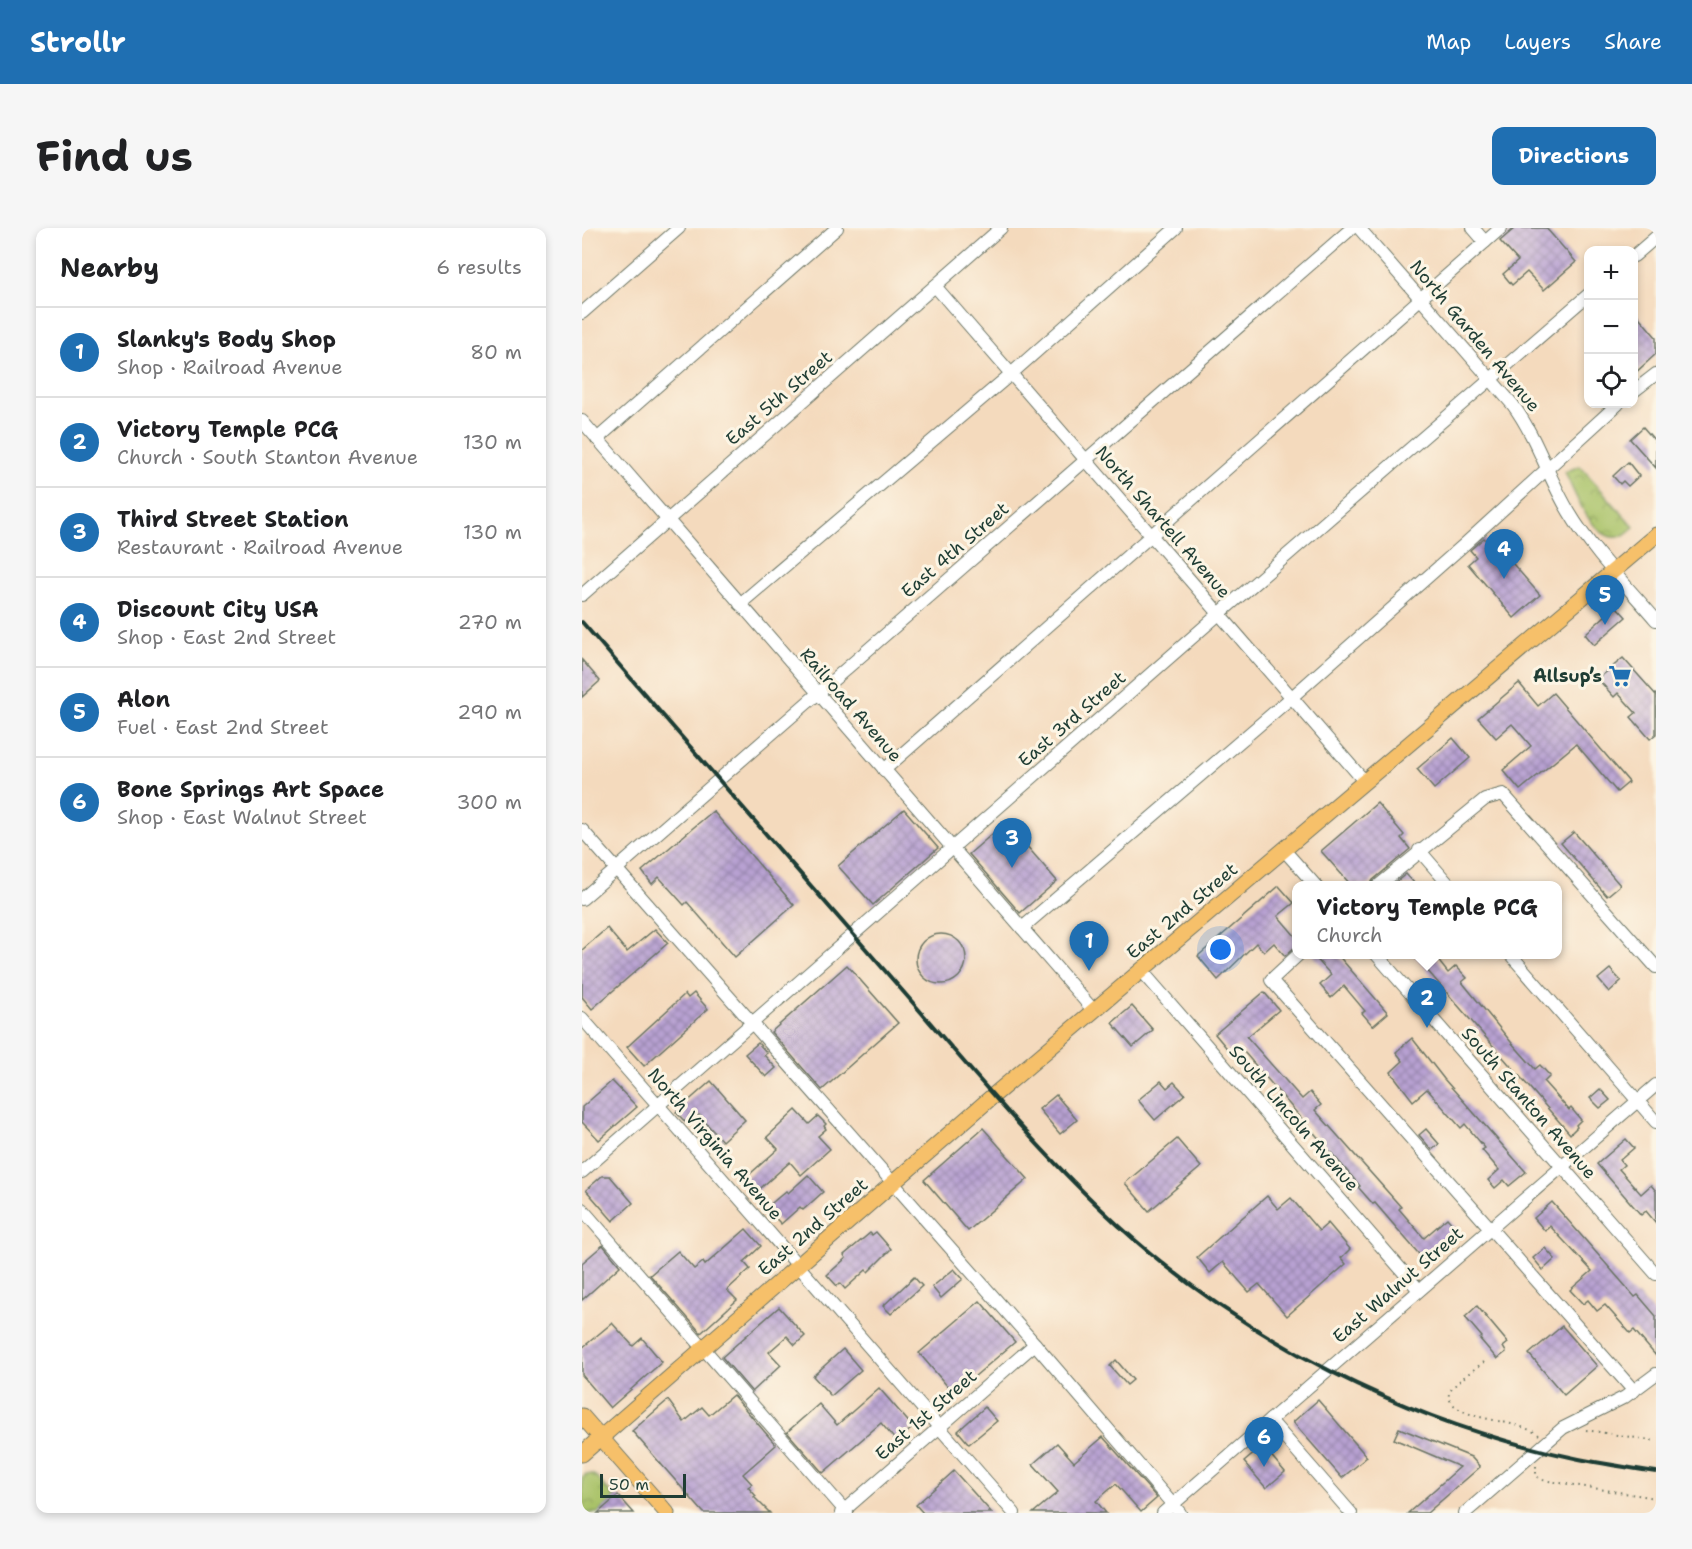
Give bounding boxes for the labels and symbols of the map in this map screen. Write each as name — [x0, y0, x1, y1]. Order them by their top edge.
street label: North Garden Avenue — [1404, 255, 1546, 417]
street label: East 5th Street — [721, 345, 837, 451]
street label: North Shartell Avenue — [1090, 441, 1236, 603]
street label: East 4th Street — [896, 497, 1014, 603]
pin: 4 — [1484, 530, 1524, 579]
pin: 5 — [1586, 576, 1624, 625]
street label: Railroad Avenue — [795, 643, 907, 767]
supermarket icon: Allsup’s — [1607, 663, 1633, 689]
place label: Allsup’s — [1533, 664, 1602, 688]
street label: East 3rd Street — [1013, 666, 1131, 772]
pin: 3 — [992, 818, 1032, 868]
street label: East 2nd Street — [1121, 857, 1243, 965]
pin: 1 — [1070, 922, 1108, 971]
your location — [1206, 935, 1235, 964]
pin: 2 — [1408, 978, 1446, 1028]
street label: South Stanton Avenue — [1456, 1022, 1602, 1184]
street label: South Lincoln Avenue — [1224, 1040, 1364, 1196]
street label: North Virginia Avenue — [642, 1063, 788, 1225]
street label: East 2nd Street — [753, 1173, 873, 1281]
street label: East Walnut Street — [1328, 1221, 1469, 1348]
street label: East 1st Street — [870, 1364, 982, 1466]
pin: 6 — [1244, 1418, 1284, 1467]
scale bar — [600, 1471, 686, 1498]

